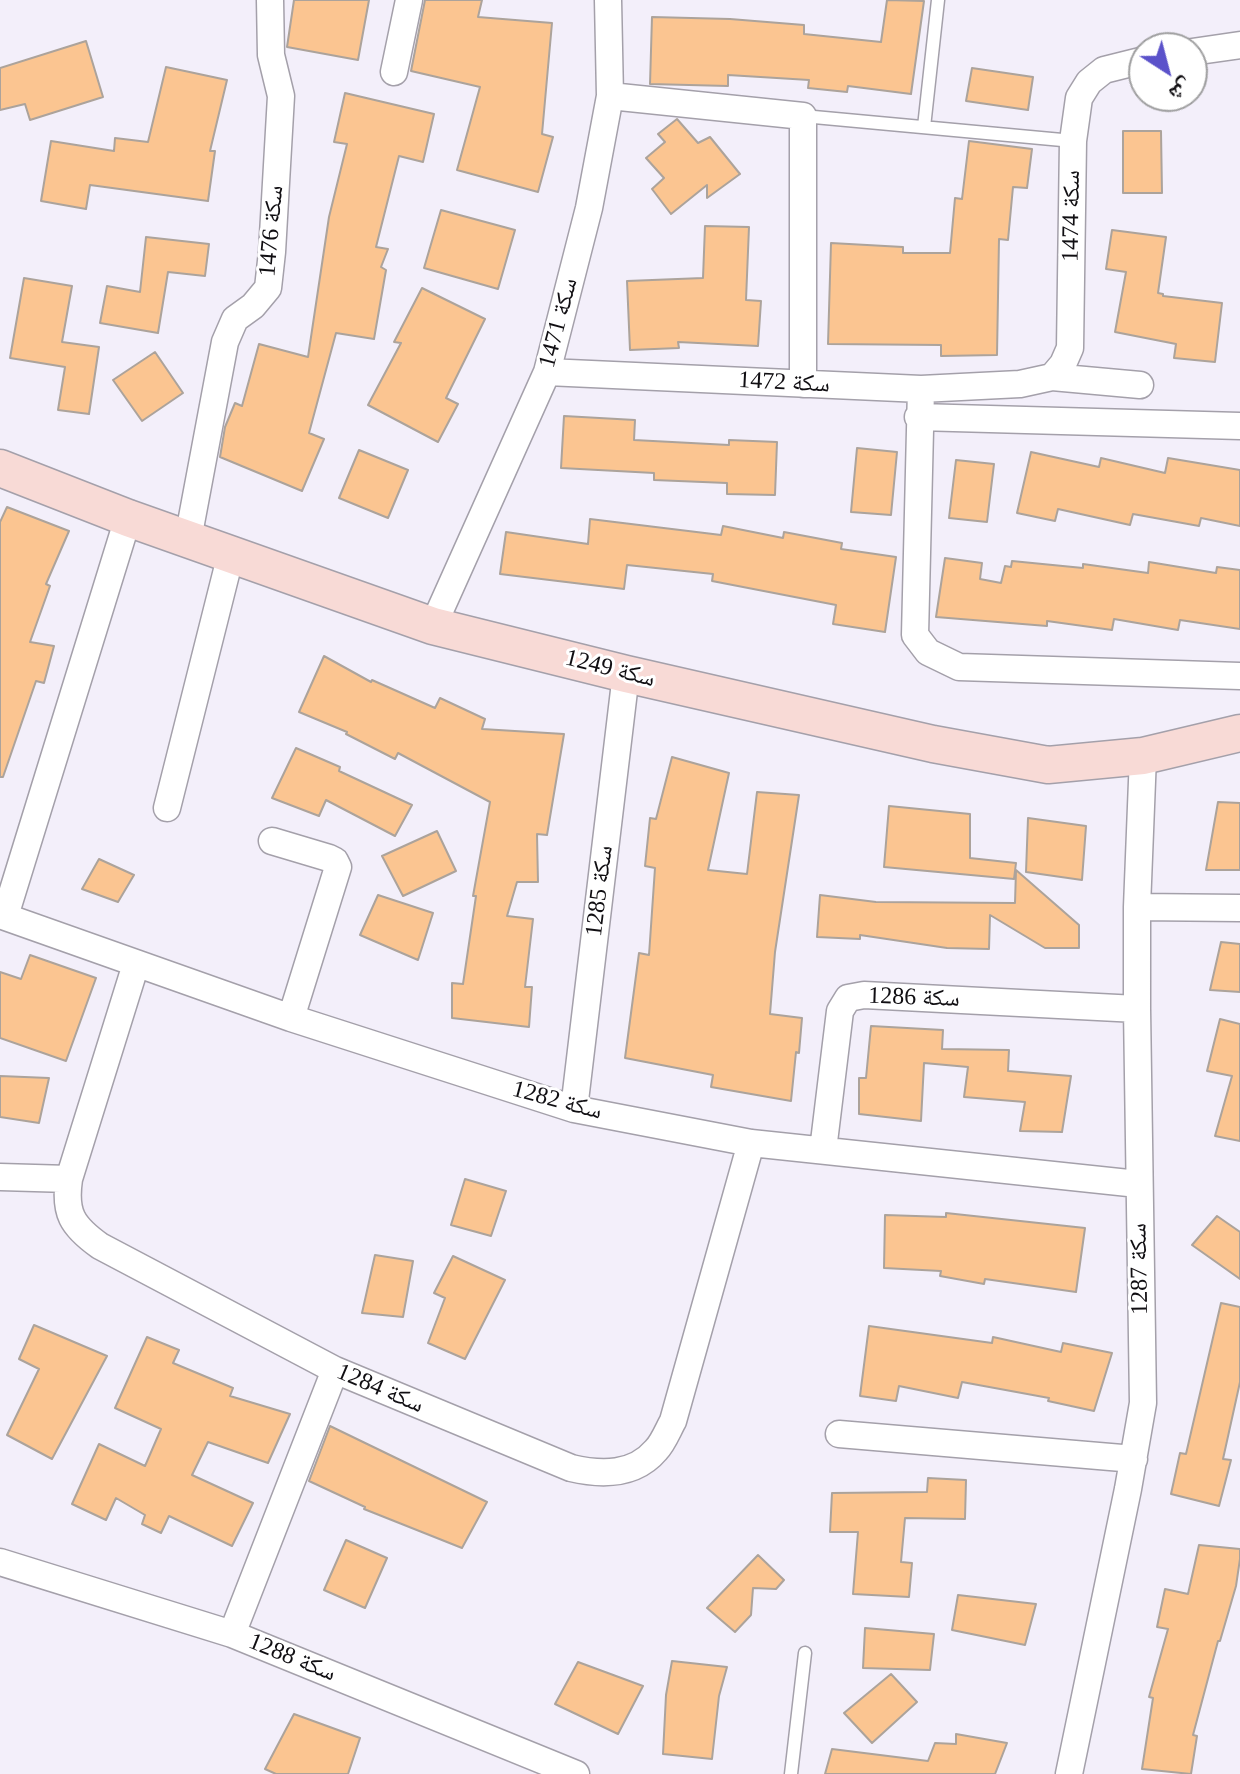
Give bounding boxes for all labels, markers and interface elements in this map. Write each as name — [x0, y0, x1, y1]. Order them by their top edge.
north arrow — [1128, 32, 1208, 112]
text: ش — [1164, 73, 1198, 107]
street label: سكة 1474 — [1057, 170, 1087, 262]
street label: سكة 1476 — [254, 184, 290, 278]
street label: سكة 1471 — [533, 275, 585, 371]
street label: سكة 1472 — [737, 366, 831, 400]
street label: سكة 1249 — [562, 644, 658, 694]
street label: سكة 1285 — [580, 844, 620, 938]
street label: سكة 1286 — [868, 982, 960, 1014]
street label: سكة 1282 — [509, 1075, 605, 1127]
street label: سكة 1287 — [1125, 1223, 1155, 1315]
street label: سكة 1284 — [332, 1358, 428, 1420]
street label: سكة 1288 — [244, 1627, 340, 1689]

